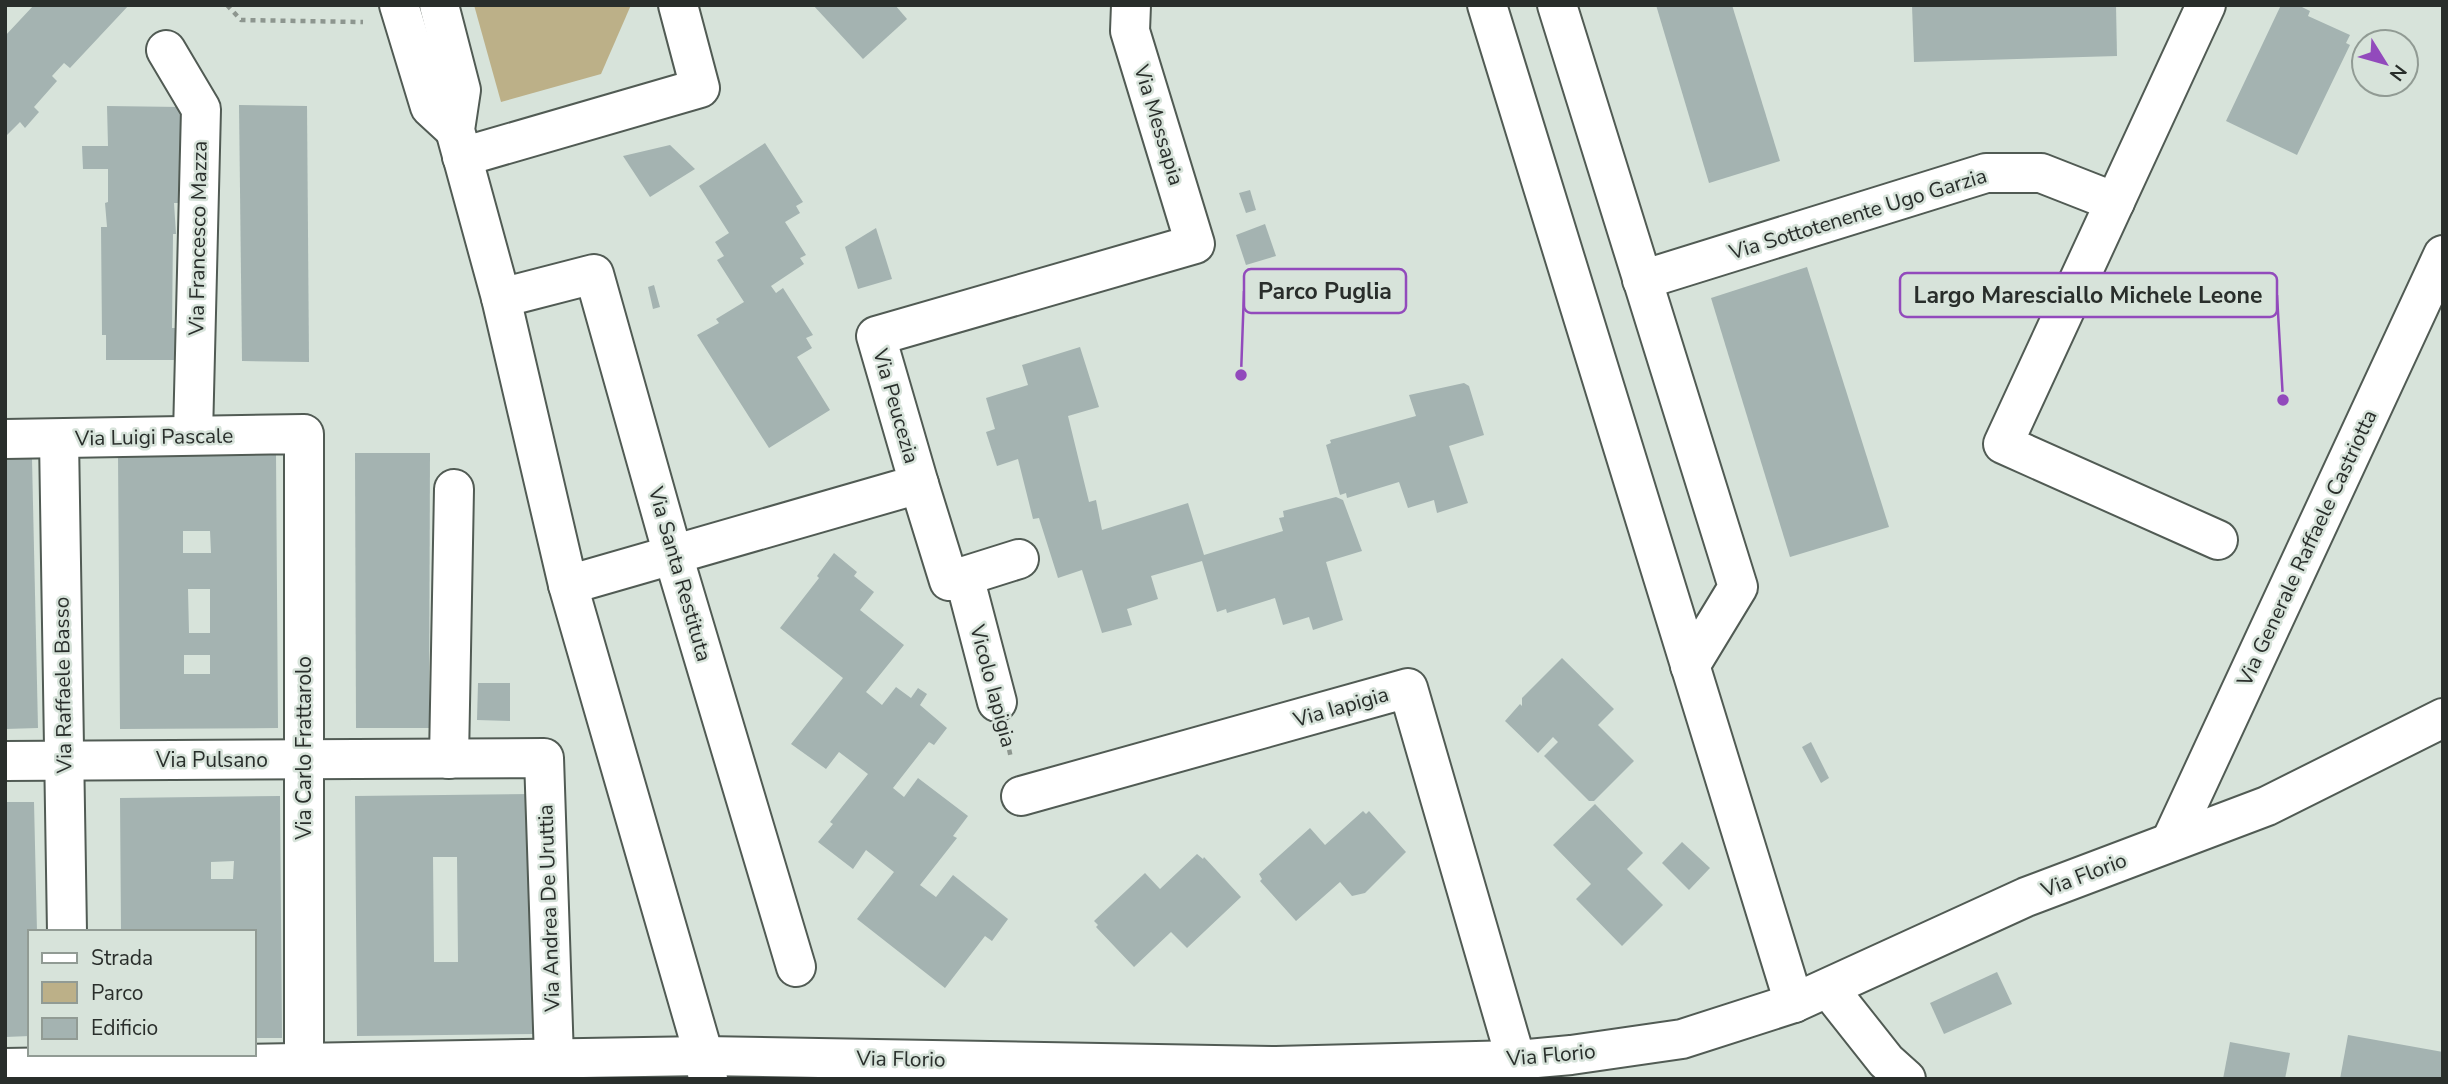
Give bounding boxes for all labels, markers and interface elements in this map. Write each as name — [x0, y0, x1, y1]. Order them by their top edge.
north arrow — [2350, 28, 2420, 98]
text: N — [2383, 59, 2412, 86]
street label: Via Messapia — [1127, 60, 1191, 189]
street label: Via Francesco Mazza — [182, 140, 214, 337]
street label: Via Sottotenente Ugo Garzia — [1725, 161, 1990, 267]
callout: Parco Puglia — [1244, 269, 1406, 313]
callout: Largo Maresciallo Michele Leone — [1900, 273, 2277, 317]
text: Parco Puglia — [1258, 276, 1392, 307]
text: Largo Maresciallo Michele Leone — [1913, 280, 2263, 311]
street label: Via Peucezia — [866, 344, 926, 467]
street label: Via Generale Raffaele Castriotta — [2230, 405, 2384, 692]
street label: Via Luigi Pascale — [74, 422, 233, 452]
street label: Via Santa Restituta — [641, 482, 718, 665]
street label: Via Raffaele Basso — [47, 596, 79, 775]
street label: Vicolo Iapigia — [963, 621, 1023, 750]
street label: Via Carlo Frattarolo — [290, 656, 318, 841]
street label: Via Iapigia — [1289, 680, 1392, 734]
street label: Via Pulsano — [155, 746, 268, 774]
street label: Via Andrea De Uruttia — [531, 804, 567, 1013]
street label: Via Florio — [2036, 846, 2131, 904]
legend — [28, 930, 256, 1056]
text: Strada — [91, 944, 153, 972]
text: Parco — [91, 979, 144, 1007]
text: Edificio — [91, 1014, 158, 1042]
street label: Via Florio — [1504, 1037, 1597, 1073]
street label: Via Florio — [855, 1044, 946, 1074]

